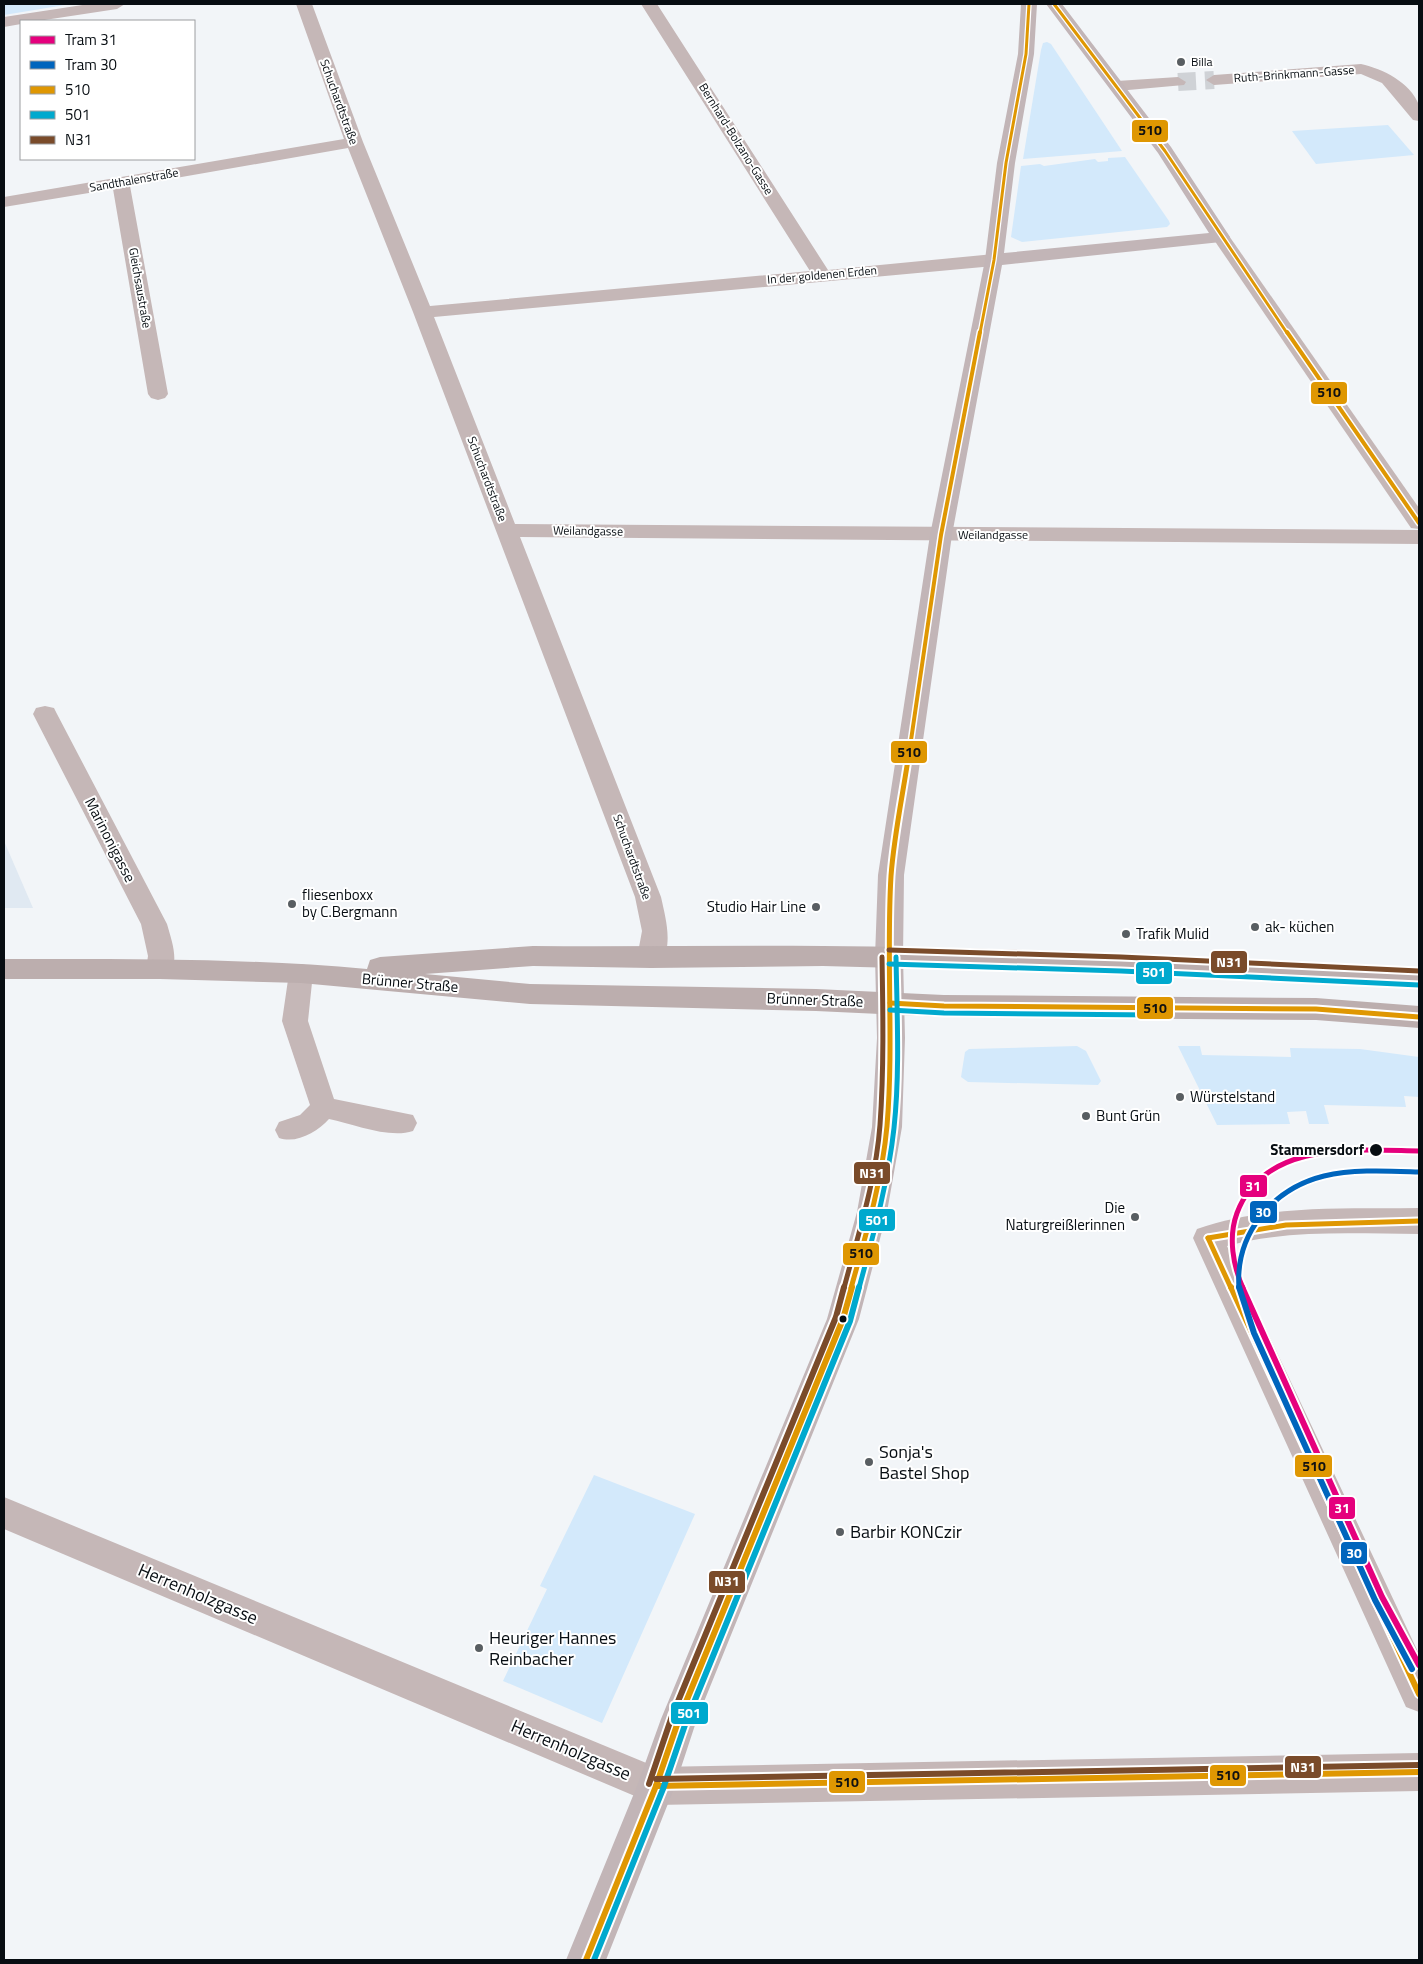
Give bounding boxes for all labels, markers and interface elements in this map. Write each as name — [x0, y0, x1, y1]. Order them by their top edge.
legend — [20, 20, 195, 160]
text: Tram 31 — [65, 28, 117, 51]
place label: Billa — [1191, 52, 1213, 71]
text: Tram 30 — [65, 53, 117, 76]
street label: Schuchardtstraße — [315, 56, 364, 147]
marker: Billa — [1175, 56, 1187, 68]
street label: Ruth-Brinkmann-Gasse — [1233, 60, 1355, 87]
text: 510 — [65, 78, 90, 101]
street label: Bernhard-Bolzano-Gasse — [694, 79, 779, 198]
text: 501 — [65, 103, 90, 126]
line badge: 510 — [1131, 119, 1169, 143]
text: 510 — [1138, 119, 1162, 140]
text: N31 — [65, 128, 92, 151]
street label: Sandthalenstraße — [88, 162, 180, 197]
street label: Gleichsaustraße — [124, 246, 157, 330]
street label: In der goldenen Erden — [766, 260, 878, 289]
line badge: 510 — [1310, 381, 1348, 405]
text: 510 — [1317, 381, 1341, 402]
street label: Schuchardtstraße — [463, 434, 512, 524]
street label: Weilandgasse — [553, 520, 623, 541]
street label: Weilandgasse — [958, 525, 1028, 544]
line badge: 510 — [890, 740, 928, 764]
text: 510 — [897, 741, 921, 762]
street label: Marinonigasse — [79, 793, 142, 886]
street label: Schuchardtstraße — [608, 811, 657, 902]
place label: fliesenboxx by C.Bergmann — [302, 883, 397, 923]
place label: Studio Hair Line — [707, 895, 806, 918]
marker: fliesenboxx by C.Bergmann — [286, 898, 298, 910]
marker: Studio Hair Line — [810, 901, 822, 913]
place label: ak- küchen — [1265, 915, 1334, 938]
marker: ak- küchen — [1249, 921, 1261, 933]
place label: Trafik Mulid — [1136, 922, 1209, 945]
marker: Trafik Mulid — [1120, 928, 1132, 940]
line badge: N31 — [1210, 950, 1248, 974]
text: N31 — [1216, 951, 1242, 972]
line badge: 501 — [1135, 961, 1173, 985]
text: 501 — [1142, 961, 1166, 982]
street label: Brünner Straße — [361, 967, 459, 998]
street label: Brünner Straße — [766, 986, 864, 1013]
line badge: 510 — [1136, 996, 1174, 1020]
text: 510 — [1143, 997, 1167, 1018]
place label: Würstelstand — [1190, 1085, 1275, 1108]
marker: Würstelstand — [1174, 1091, 1186, 1103]
place label: Bunt Grün — [1096, 1104, 1160, 1127]
marker: Bunt Grün — [1080, 1110, 1092, 1122]
place label: Stammersdorf — [1270, 1138, 1365, 1161]
marker: Stammersdorf — [1368, 1142, 1384, 1158]
line badge: N31 — [853, 1161, 891, 1185]
text: N31 — [859, 1162, 885, 1183]
line badge: 31 — [1239, 1174, 1268, 1198]
text: 31 — [1245, 1175, 1261, 1196]
place label: Die Naturgreißlerinnen — [1006, 1196, 1125, 1236]
line badge: 30 — [1249, 1200, 1278, 1224]
text: 30 — [1255, 1201, 1271, 1222]
line badge: 501 — [858, 1208, 896, 1232]
text: 501 — [865, 1209, 889, 1230]
marker: Die Naturgreißlerinnen — [1129, 1211, 1141, 1223]
line badge: 510 — [842, 1242, 880, 1266]
text: 510 — [849, 1242, 873, 1263]
unlabelled marker — [838, 1314, 848, 1324]
place label: Sonja's Bastel Shop — [879, 1438, 969, 1486]
line badge: 510 — [1294, 1454, 1333, 1478]
text: 510 — [1302, 1455, 1326, 1476]
marker: Sonja's Bastel Shop — [863, 1456, 875, 1468]
line badge: 31 — [1328, 1496, 1356, 1520]
text: 31 — [1334, 1497, 1350, 1518]
place label: Barbir KONCzir — [850, 1518, 962, 1545]
marker: Barbir KONCzir — [834, 1526, 846, 1538]
line badge: 30 — [1340, 1541, 1368, 1565]
text: 30 — [1346, 1542, 1362, 1563]
street label: Herrenholzgasse — [134, 1556, 262, 1631]
line badge: N31 — [708, 1570, 746, 1594]
text: N31 — [714, 1570, 740, 1591]
place label: Heuriger Hannes Reinbacher — [489, 1624, 616, 1672]
marker: Heuriger Hannes Reinbacher — [473, 1642, 485, 1654]
line badge: 501 — [670, 1701, 709, 1725]
text: 501 — [677, 1702, 701, 1723]
street label: Herrenholzgasse — [507, 1712, 635, 1787]
line badge: N31 — [1284, 1755, 1322, 1779]
text: N31 — [1290, 1756, 1316, 1777]
line badge: 510 — [1209, 1764, 1247, 1787]
text: 510 — [1216, 1764, 1240, 1785]
line badge: 510 — [828, 1770, 866, 1794]
text: 510 — [835, 1771, 859, 1792]

